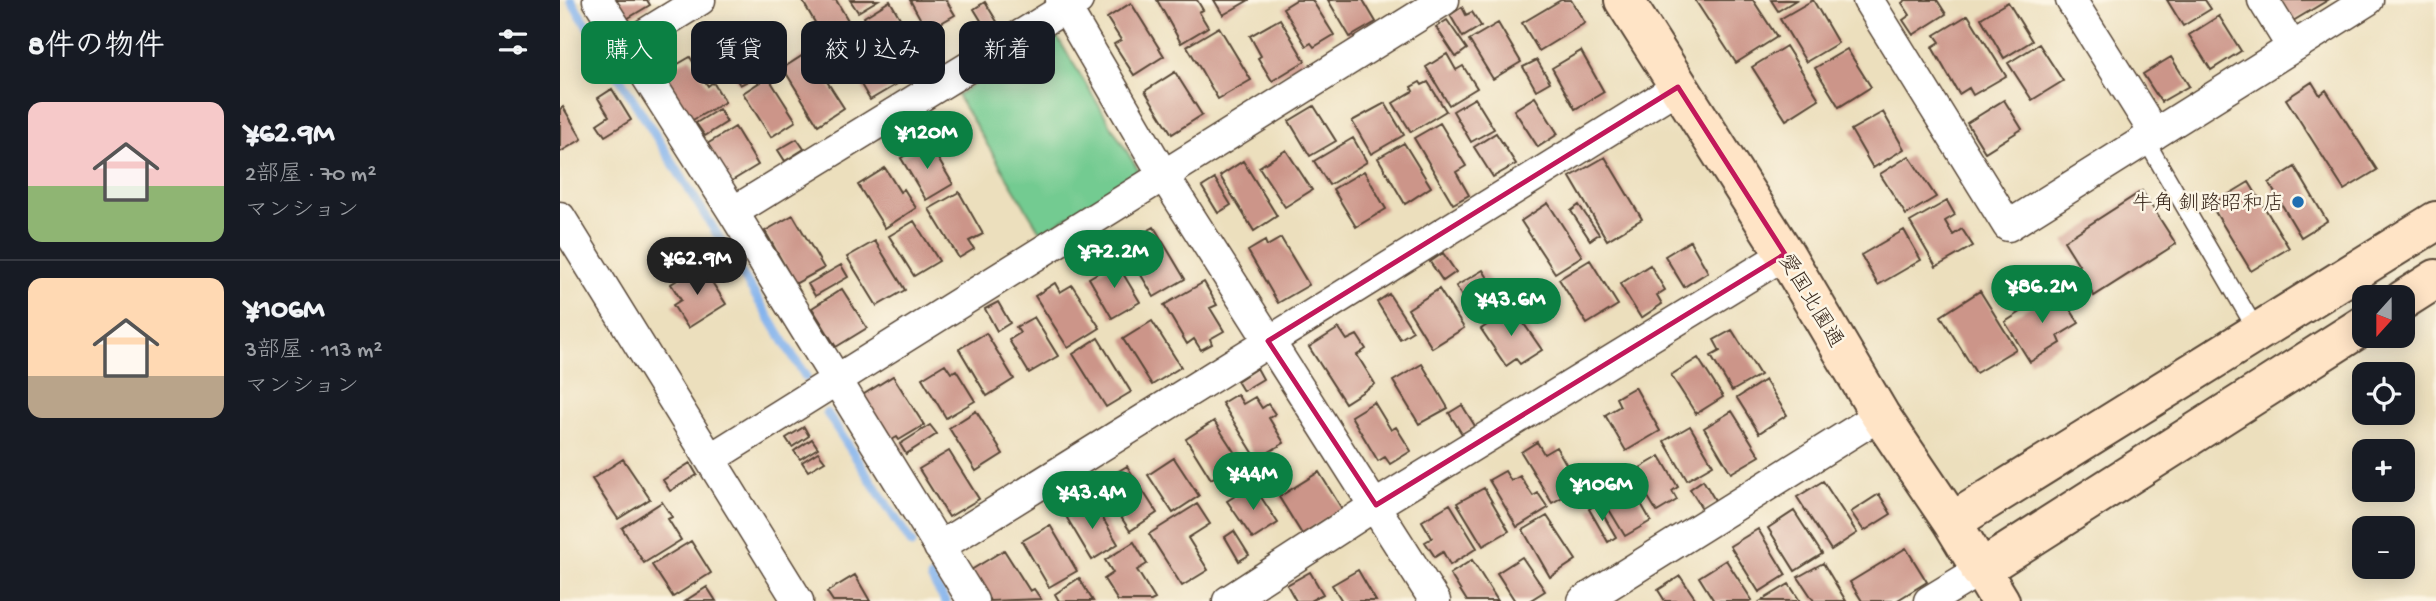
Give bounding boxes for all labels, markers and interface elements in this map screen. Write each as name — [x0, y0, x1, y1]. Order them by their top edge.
chip: 購入 — [581, 21, 677, 84]
chip: 賃貸 — [691, 21, 787, 84]
chip: 絞り込み — [801, 21, 945, 84]
chip: 新着 — [959, 21, 1055, 84]
icon: filters — [494, 23, 532, 61]
text: 8件の物件 — [28, 31, 164, 66]
pin: ¥120M — [878, 111, 976, 171]
text: ¥62.9M — [245, 118, 334, 153]
text: ¥120M — [897, 120, 957, 147]
icon: home — [84, 130, 168, 214]
text: 2部屋 · 70 m² — [245, 162, 376, 189]
place label: 牛角 釧路昭和店 — [2132, 191, 2284, 218]
marker: 牛角 釧路昭和店 — [2290, 194, 2306, 210]
text: マンション — [245, 198, 359, 225]
pin: ¥72.2M — [1057, 230, 1171, 290]
pin: ¥62.9M — [640, 238, 754, 297]
text: ¥72.2M — [1080, 239, 1148, 266]
text: ¥62.9M — [663, 246, 731, 273]
street label: 愛国北園通 — [1771, 249, 1848, 353]
pin: ¥86.2M — [1985, 266, 2099, 325]
text: ¥86.2M — [2007, 274, 2077, 301]
pin: ¥43.6M — [1454, 278, 1568, 338]
north arrow — [2352, 285, 2415, 348]
map controls — [2352, 285, 2415, 579]
text: ¥43.6M — [1477, 287, 1545, 314]
text: ¥106M — [245, 294, 324, 329]
icon: home — [84, 306, 168, 390]
text: 3部屋 · 113 m² — [245, 338, 382, 365]
button: locate — [2352, 362, 2415, 425]
text: マンション — [245, 374, 359, 401]
button: + — [2352, 439, 2415, 502]
pin: ¥44M — [1212, 452, 1294, 512]
text: ¥44M — [1229, 461, 1277, 488]
pin: ¥106M — [1553, 463, 1651, 523]
pin: ¥43.4M — [1035, 472, 1149, 531]
text: ¥106M — [1572, 472, 1632, 499]
text: ¥43.4M — [1058, 480, 1126, 507]
button: − — [2352, 516, 2415, 579]

